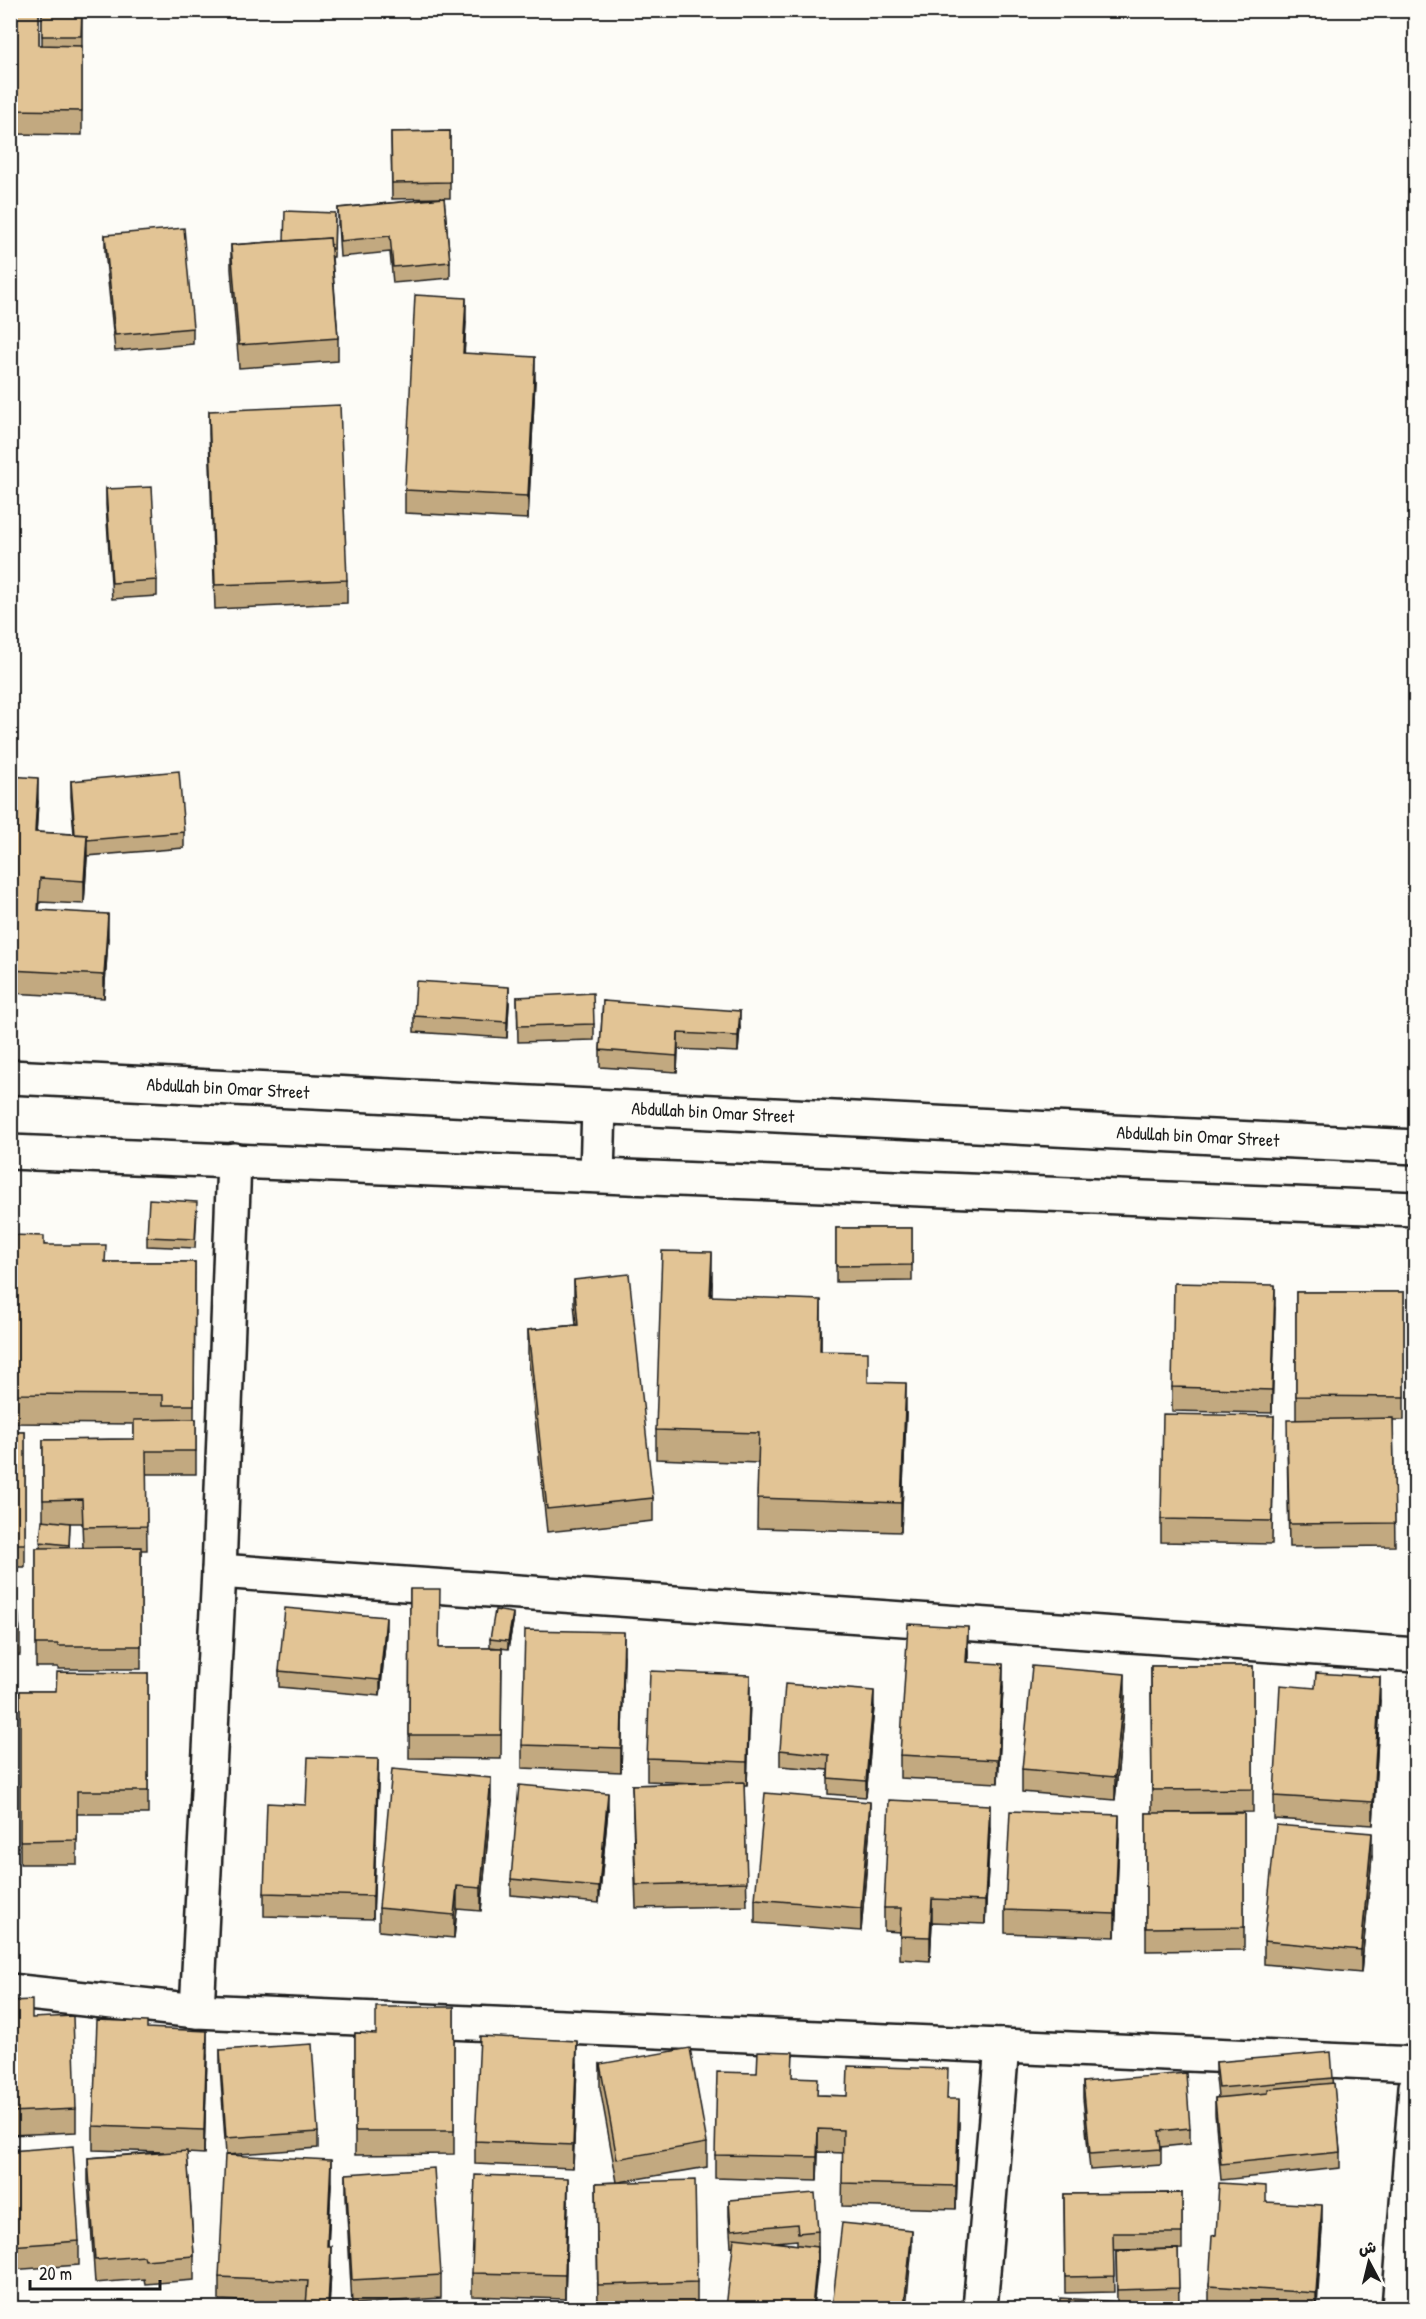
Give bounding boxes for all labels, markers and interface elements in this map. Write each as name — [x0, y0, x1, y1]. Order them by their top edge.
street label: Abdullah bin Omar Street — [146, 1071, 311, 1105]
street label: Abdullah bin Omar Street — [631, 1095, 796, 1129]
street label: Abdullah bin Omar Street — [1116, 1119, 1281, 1153]
north arrow — [1339, 2232, 1399, 2292]
text: ش — [1357, 2235, 1377, 2259]
scale bar — [30, 2253, 160, 2291]
text: 20 m — [39, 2261, 72, 2286]

